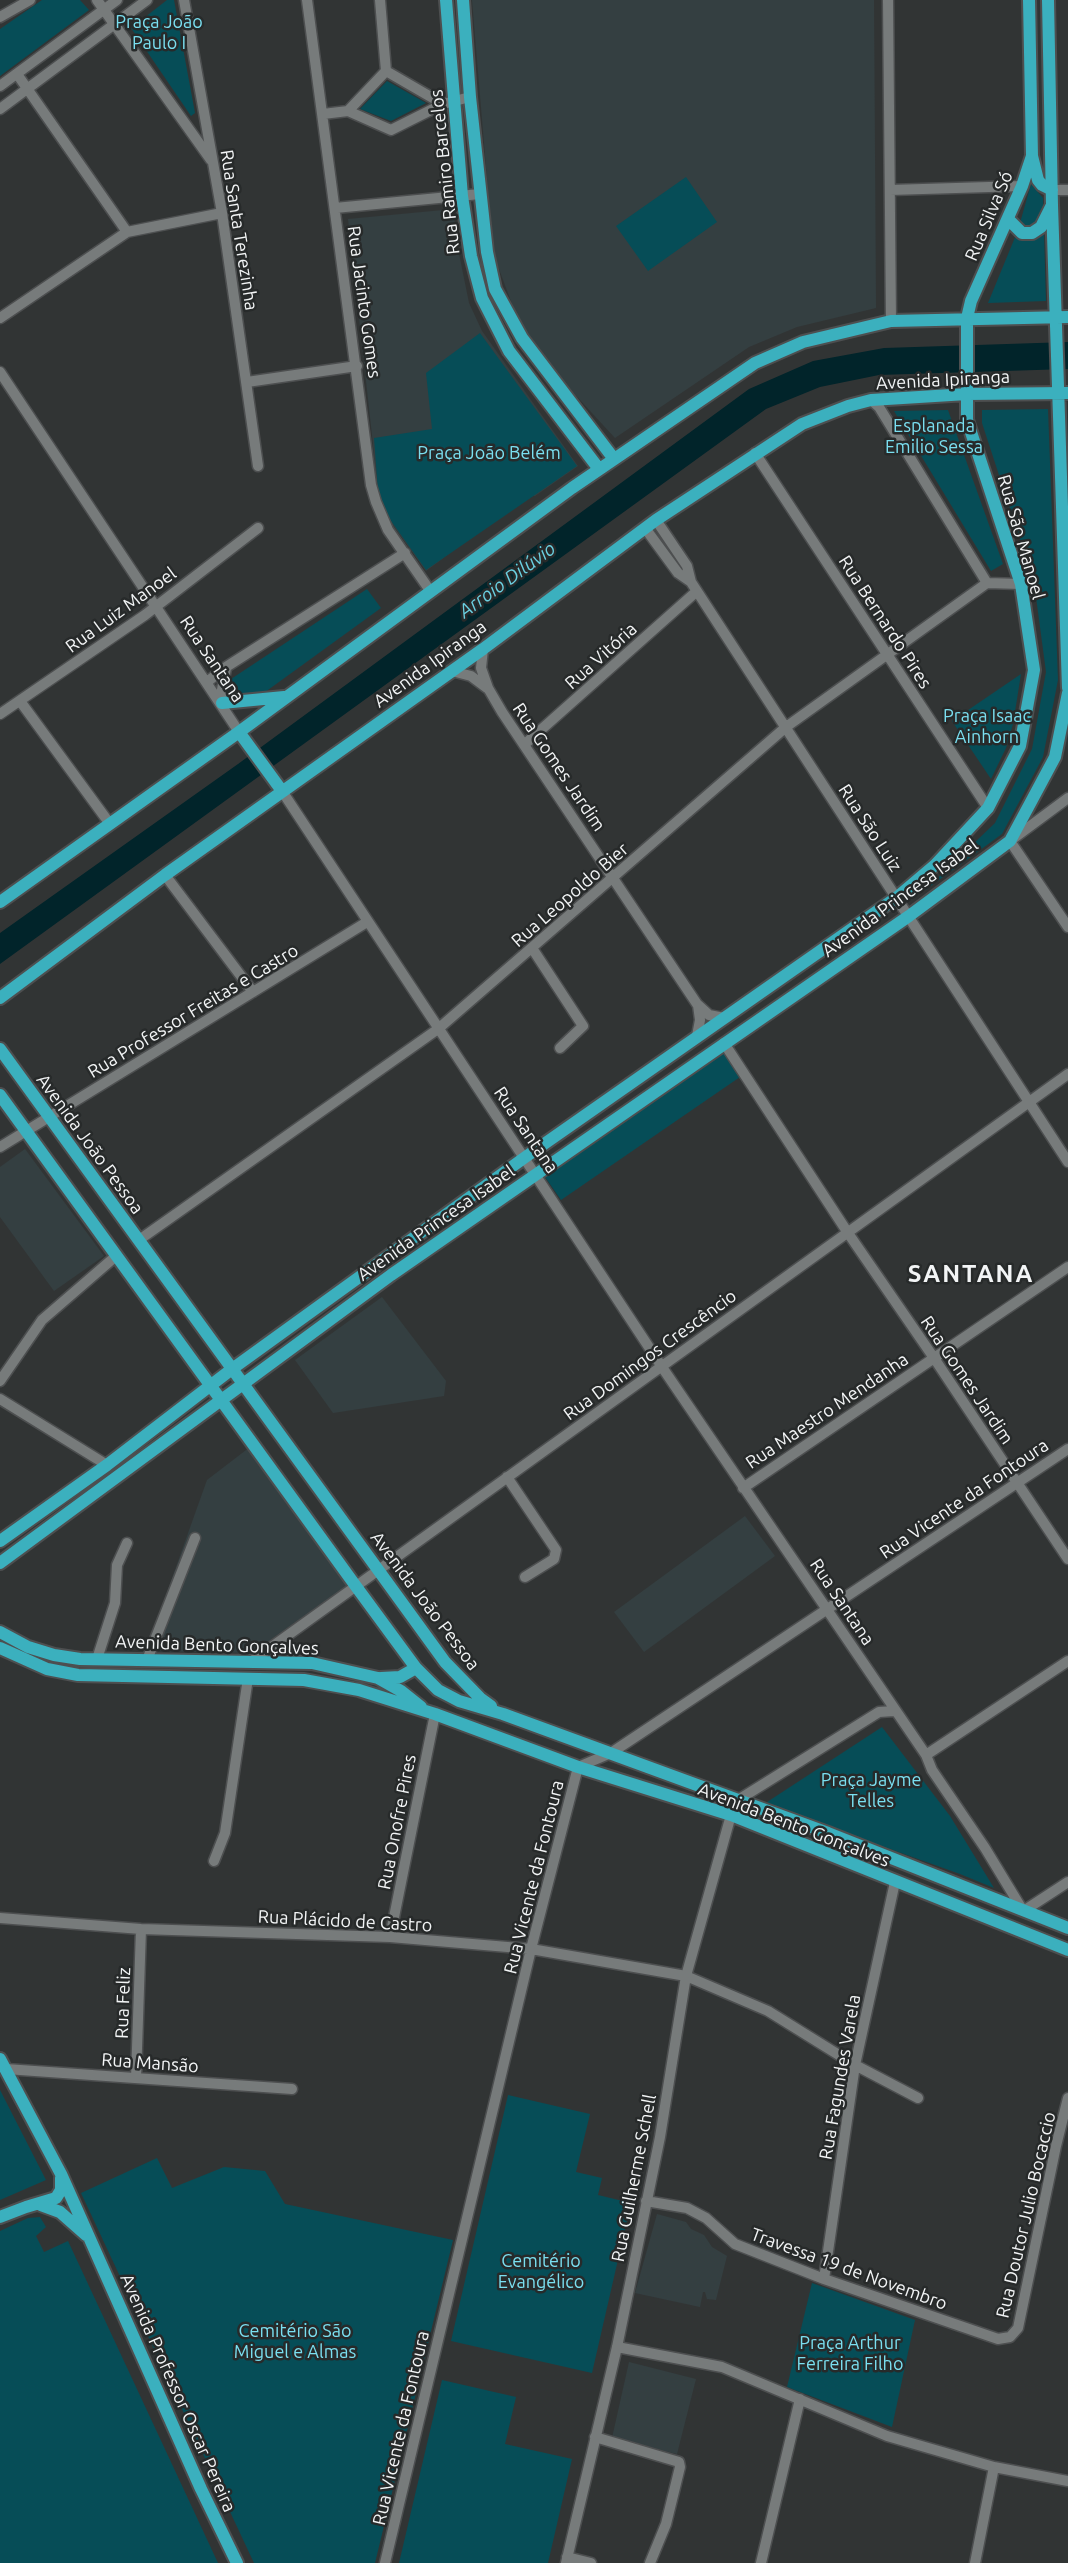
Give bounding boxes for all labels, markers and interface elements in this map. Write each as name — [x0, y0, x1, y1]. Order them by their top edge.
park label: Praça João Paulo I — [115, 11, 203, 54]
street label: Rua Ramiro Barcelos — [426, 89, 464, 255]
street label: Rua Santa Terezinha — [216, 148, 262, 312]
street label: Rua Silva Só — [960, 168, 1018, 264]
street label: Rua Jacinto Gomes — [343, 225, 385, 379]
street label: Avenida Ipiranga — [875, 366, 1011, 394]
park label: Esplanada Emilio Sessa — [885, 415, 983, 458]
park label: Praça João Belém — [417, 442, 561, 464]
street label: Rua São Manoel — [993, 472, 1049, 602]
water label: Arroio Dilúvio — [454, 537, 560, 623]
street label: Rua Bernardo Pires — [834, 551, 936, 693]
street label: Rua Luiz Manoel — [61, 563, 181, 657]
street label: Rua Santana — [175, 612, 249, 706]
street label: Avenida Ipiranga — [369, 616, 491, 712]
street label: Rua Vitória — [561, 618, 641, 694]
street label: Rua Gomes Jardim — [508, 699, 610, 835]
park label: Praça Isaac Ainhorn — [943, 705, 1031, 748]
street label: Rua São Luiz — [834, 780, 906, 876]
street label: Avenida Princesa Isabel — [818, 834, 982, 962]
street label: Rua Leopoldo Bier — [507, 838, 633, 952]
street label: Rua Professor Freitas e Castro — [84, 939, 302, 1083]
street label: Avenida João Pessoa — [32, 1070, 148, 1218]
street label: Rua Santana — [489, 1083, 563, 1177]
street label: Avenida Princesa Isabel — [353, 1160, 519, 1286]
district label: SANTANA — [909, 1260, 1033, 1288]
street label: Rua Domingos Crescêncio — [559, 1285, 741, 1425]
street label: Rua Gomes Jardim — [916, 1312, 1018, 1448]
street label: Rua Maestro Mendanha — [742, 1349, 912, 1473]
street label: Rua Vicente da Fontoura — [875, 1434, 1053, 1564]
street label: Avenida João Pessoa — [366, 1528, 484, 1674]
street label: Rua Santana — [805, 1555, 879, 1649]
street label: Avenida Bento Gonçalves — [115, 1631, 319, 1659]
street label: Rua Onofre Pires — [373, 1753, 421, 1891]
park label: Praça Jayme Telles — [821, 1769, 921, 1812]
street label: Rua Vicente da Fontoura — [499, 1778, 569, 1976]
street label: Avenida Bento Gonçalves — [695, 1778, 893, 1872]
street label: Rua Plácido de Castro — [257, 1906, 433, 1936]
street label: Rua Feliz — [111, 1967, 135, 2039]
street label: Rua Fagundes Varela — [815, 1993, 865, 2161]
street label: Rua Mansão — [101, 2049, 199, 2077]
street label: Rua Guilherme Schell — [607, 2092, 661, 2264]
street label: Rua Doutor Julio Bocaccio — [992, 2110, 1060, 2320]
street label: Travessa 19 de Novembro — [748, 2223, 950, 2315]
park label: Cemitério Evangélico — [498, 2250, 584, 2292]
street label: Avenida Professor Oscar Pereira — [116, 2271, 240, 2515]
park label: Cemitério São Miguel e Almas — [234, 2320, 356, 2362]
street label: Rua Vicente da Fontoura — [368, 2329, 434, 2527]
park label: Praça Arthur Ferreira Filho — [797, 2332, 903, 2374]

